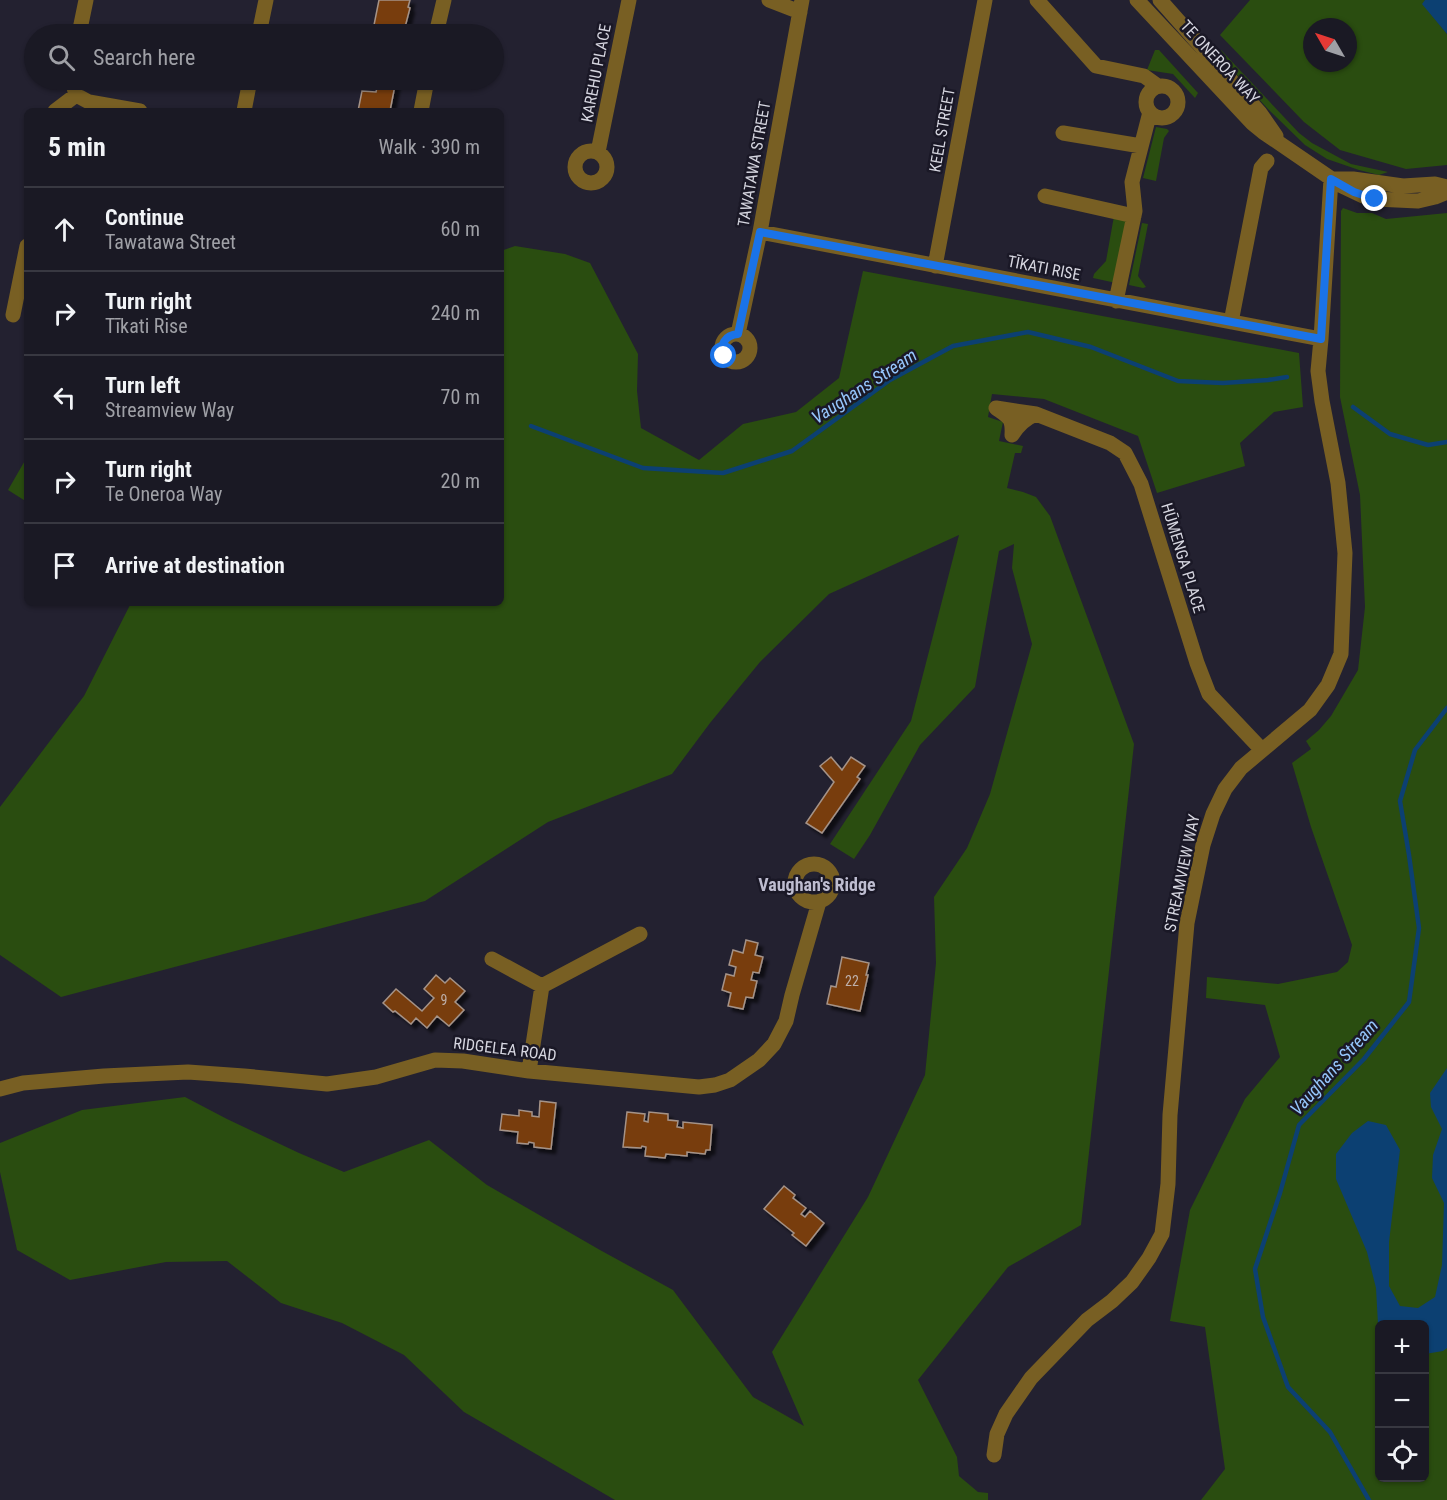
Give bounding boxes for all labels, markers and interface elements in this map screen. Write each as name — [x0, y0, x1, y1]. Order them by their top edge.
street label: TE ONEROA WAY — [1177, 16, 1264, 108]
north arrow — [1303, 18, 1357, 72]
street label: KAREHU PLACE — [577, 22, 615, 124]
search box — [24, 24, 504, 90]
icon: search — [45, 41, 78, 74]
text: Search here — [93, 45, 195, 70]
street label: KEEL STREET — [925, 86, 959, 174]
street label: TAWATAWA STREET — [734, 100, 774, 228]
text: 5 min — [48, 132, 106, 162]
text: Walk · 390 m — [379, 135, 480, 159]
route end — [1361, 185, 1387, 211]
text: Continue — [105, 205, 184, 230]
icon: ahead — [48, 213, 81, 246]
text: 60 m — [441, 217, 480, 241]
text: Tawatawa Street — [105, 230, 236, 254]
street label: TĪKATI RISE — [1006, 252, 1082, 284]
text: Turn right — [105, 289, 192, 314]
icon: right — [48, 297, 81, 330]
text: 240 m — [431, 301, 480, 325]
text: Tīkati Rise — [105, 314, 188, 338]
route start — [710, 342, 736, 368]
water label: Vaughans Stream — [807, 344, 921, 428]
text: Turn left — [105, 373, 180, 398]
icon: left — [48, 381, 81, 414]
text: 70 m — [441, 385, 480, 409]
text: Streamview Way — [105, 398, 234, 422]
text: Turn right — [105, 457, 192, 482]
icon: right — [48, 465, 81, 498]
text: 20 m — [441, 469, 480, 493]
text: Te Oneroa Way — [105, 482, 222, 506]
street label: HŪMENGA PLACE — [1157, 501, 1209, 615]
icon: arrive — [48, 549, 81, 582]
text: Arrive at destination — [105, 553, 285, 578]
street label: STREAMVIEW WAY — [1160, 812, 1204, 934]
district label: Vaughan's Ridge — [758, 874, 876, 895]
house number: 22 — [845, 973, 859, 989]
house number: 9 — [441, 992, 447, 1008]
water label: Vaughans Stream — [1286, 1015, 1382, 1119]
street label: RIDGELEA ROAD — [452, 1033, 558, 1065]
map controls — [1375, 1320, 1429, 1482]
button: + — [1375, 1320, 1429, 1374]
button: − — [1375, 1374, 1429, 1428]
button: locate — [1375, 1428, 1429, 1482]

